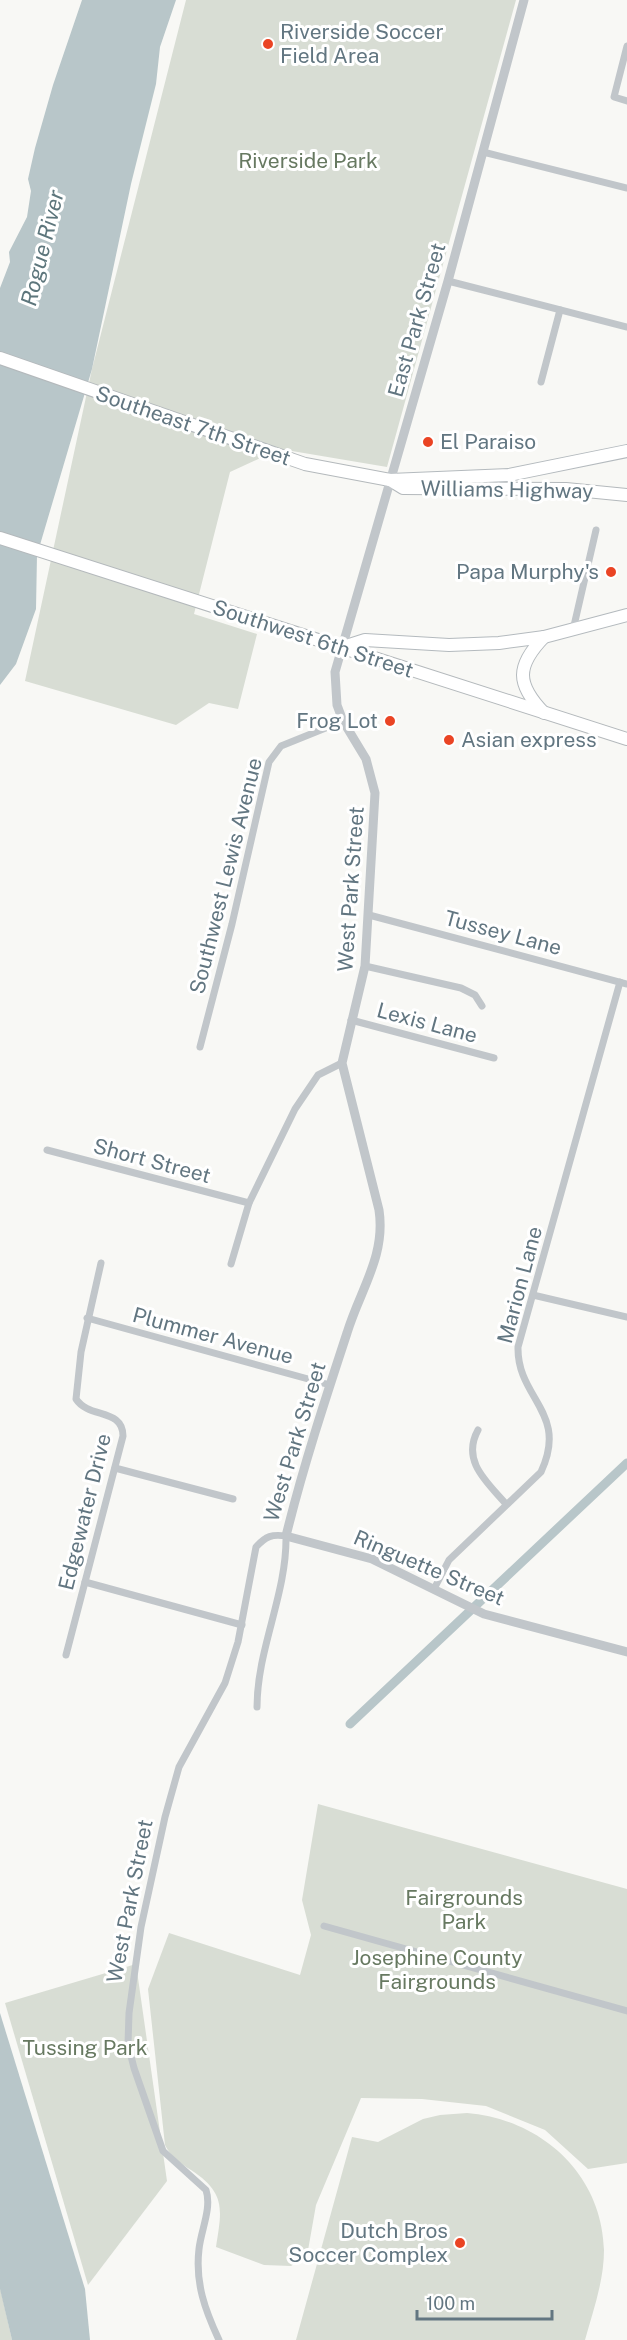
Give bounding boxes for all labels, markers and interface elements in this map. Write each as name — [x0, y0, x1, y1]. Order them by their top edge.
place label: Riverside Soccer Field Area — [280, 19, 444, 68]
marker: Riverside Soccer Field Area — [261, 37, 275, 51]
park label: Riverside Park — [238, 148, 378, 173]
water label: Rogue River — [15, 187, 69, 309]
street label: East Park Street — [383, 240, 450, 400]
street label: Southeast 7th Street — [92, 380, 294, 471]
place label: El Paraiso — [440, 429, 536, 454]
marker: El Paraiso — [421, 435, 435, 449]
street label: Williams Highway — [420, 475, 594, 504]
place label: Papa Murphy's — [456, 559, 599, 584]
marker: Papa Murphy's — [604, 565, 618, 579]
street label: Southwest 6th Street — [210, 594, 417, 683]
place label: Frog Lot — [296, 708, 378, 733]
marker: Frog Lot — [383, 714, 397, 728]
place label: Asian express — [461, 727, 597, 752]
marker: Asian express — [442, 733, 456, 747]
street label: Southwest Lewis Avenue — [184, 755, 267, 997]
street label: West Park Street — [332, 805, 369, 973]
street label: Tussey Lane — [442, 905, 564, 960]
street label: Lexis Lane — [374, 997, 480, 1048]
street label: Short Street — [91, 1133, 214, 1188]
street label: Marion Lane — [492, 1224, 547, 1346]
street label: Plummer Avenue — [130, 1302, 296, 1369]
street label: West Park Street — [258, 1359, 331, 1525]
street label: Edgewater Drive — [53, 1431, 116, 1593]
street label: Ringuette Street — [350, 1525, 508, 1611]
street label: West Park Street — [101, 1817, 158, 1985]
park label: Fairgrounds Park — [405, 1885, 523, 1934]
park label: Josephine County Fairgrounds — [351, 1945, 523, 1994]
park label: Tussing Park — [22, 2035, 148, 2060]
place label: Dutch Bros Soccer Complex — [288, 2218, 448, 2267]
marker: Dutch Bros Soccer Complex — [453, 2236, 467, 2250]
scale bar — [417, 2283, 552, 2321]
text: 100 m — [426, 2293, 475, 2314]

